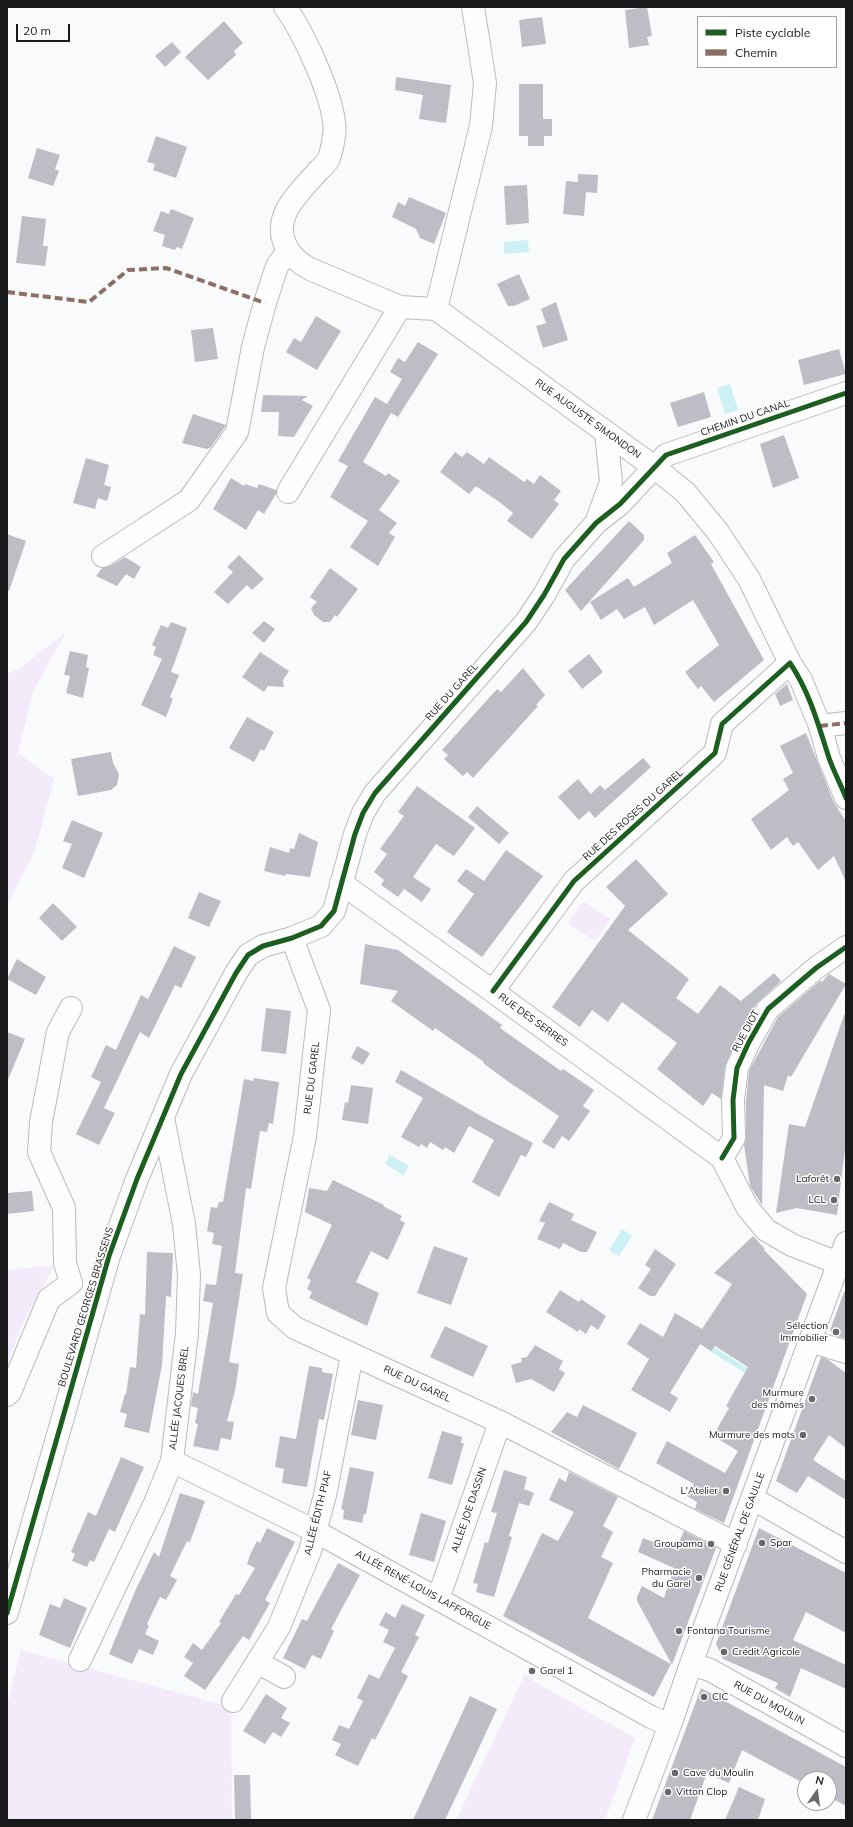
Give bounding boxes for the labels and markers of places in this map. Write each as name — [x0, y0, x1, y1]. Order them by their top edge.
place label: Laforêt — [796, 1173, 829, 1185]
marker: Laforêt — [832, 1174, 842, 1184]
place label: LCL — [809, 1194, 826, 1206]
marker: LCL — [829, 1195, 839, 1205]
place label: Sélection Immobilier — [780, 1320, 828, 1344]
marker: Sélection Immobilier — [831, 1327, 841, 1337]
place label: Murmure des mômes — [751, 1387, 804, 1410]
marker: Murmure des mômes — [807, 1394, 817, 1404]
place label: Murmure des mots — [709, 1429, 795, 1441]
marker: Murmure des mots — [798, 1430, 808, 1440]
place label: L'Atelier — [680, 1485, 718, 1497]
marker: L'Atelier — [721, 1486, 731, 1496]
place label: Spar — [770, 1537, 792, 1549]
place label: Groupama — [654, 1538, 703, 1550]
marker: Spar — [757, 1538, 767, 1548]
marker: Groupama — [706, 1539, 716, 1549]
place label: Pharmacie du Garel — [641, 1566, 691, 1590]
marker: Pharmacie du Garel — [694, 1573, 704, 1583]
place label: Fontana Tourisme — [687, 1625, 770, 1637]
marker: Fontana Tourisme — [674, 1626, 684, 1636]
place label: Crédit Agricole — [732, 1646, 800, 1658]
marker: Crédit Agricole — [719, 1647, 729, 1657]
place label: Garel 1 — [540, 1665, 573, 1677]
marker: Garel 1 — [527, 1666, 537, 1676]
place label: CIC — [712, 1691, 728, 1703]
marker: CIC — [699, 1692, 709, 1702]
place label: Cave du Moulin — [683, 1767, 754, 1779]
marker: Cave du Moulin — [670, 1768, 680, 1778]
place label: Vitton Clop — [676, 1786, 727, 1798]
marker: Vitton Clop — [663, 1787, 673, 1797]

